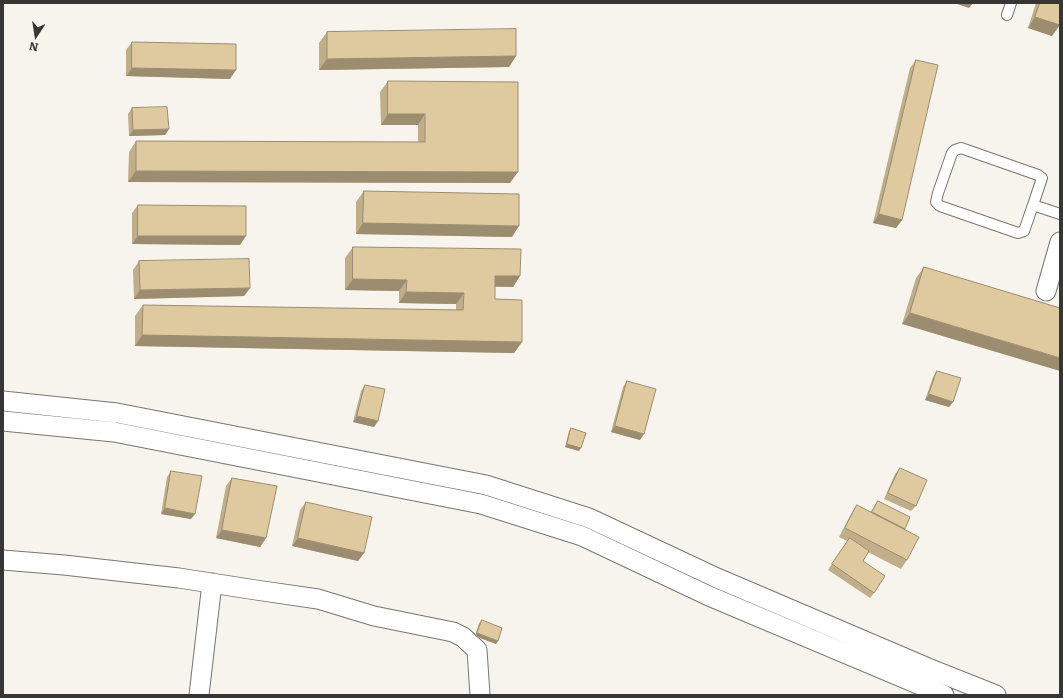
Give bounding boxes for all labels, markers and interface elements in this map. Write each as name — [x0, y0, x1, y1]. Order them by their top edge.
north arrow — [16, 16, 56, 56]
text: N — [27, 39, 40, 57]

